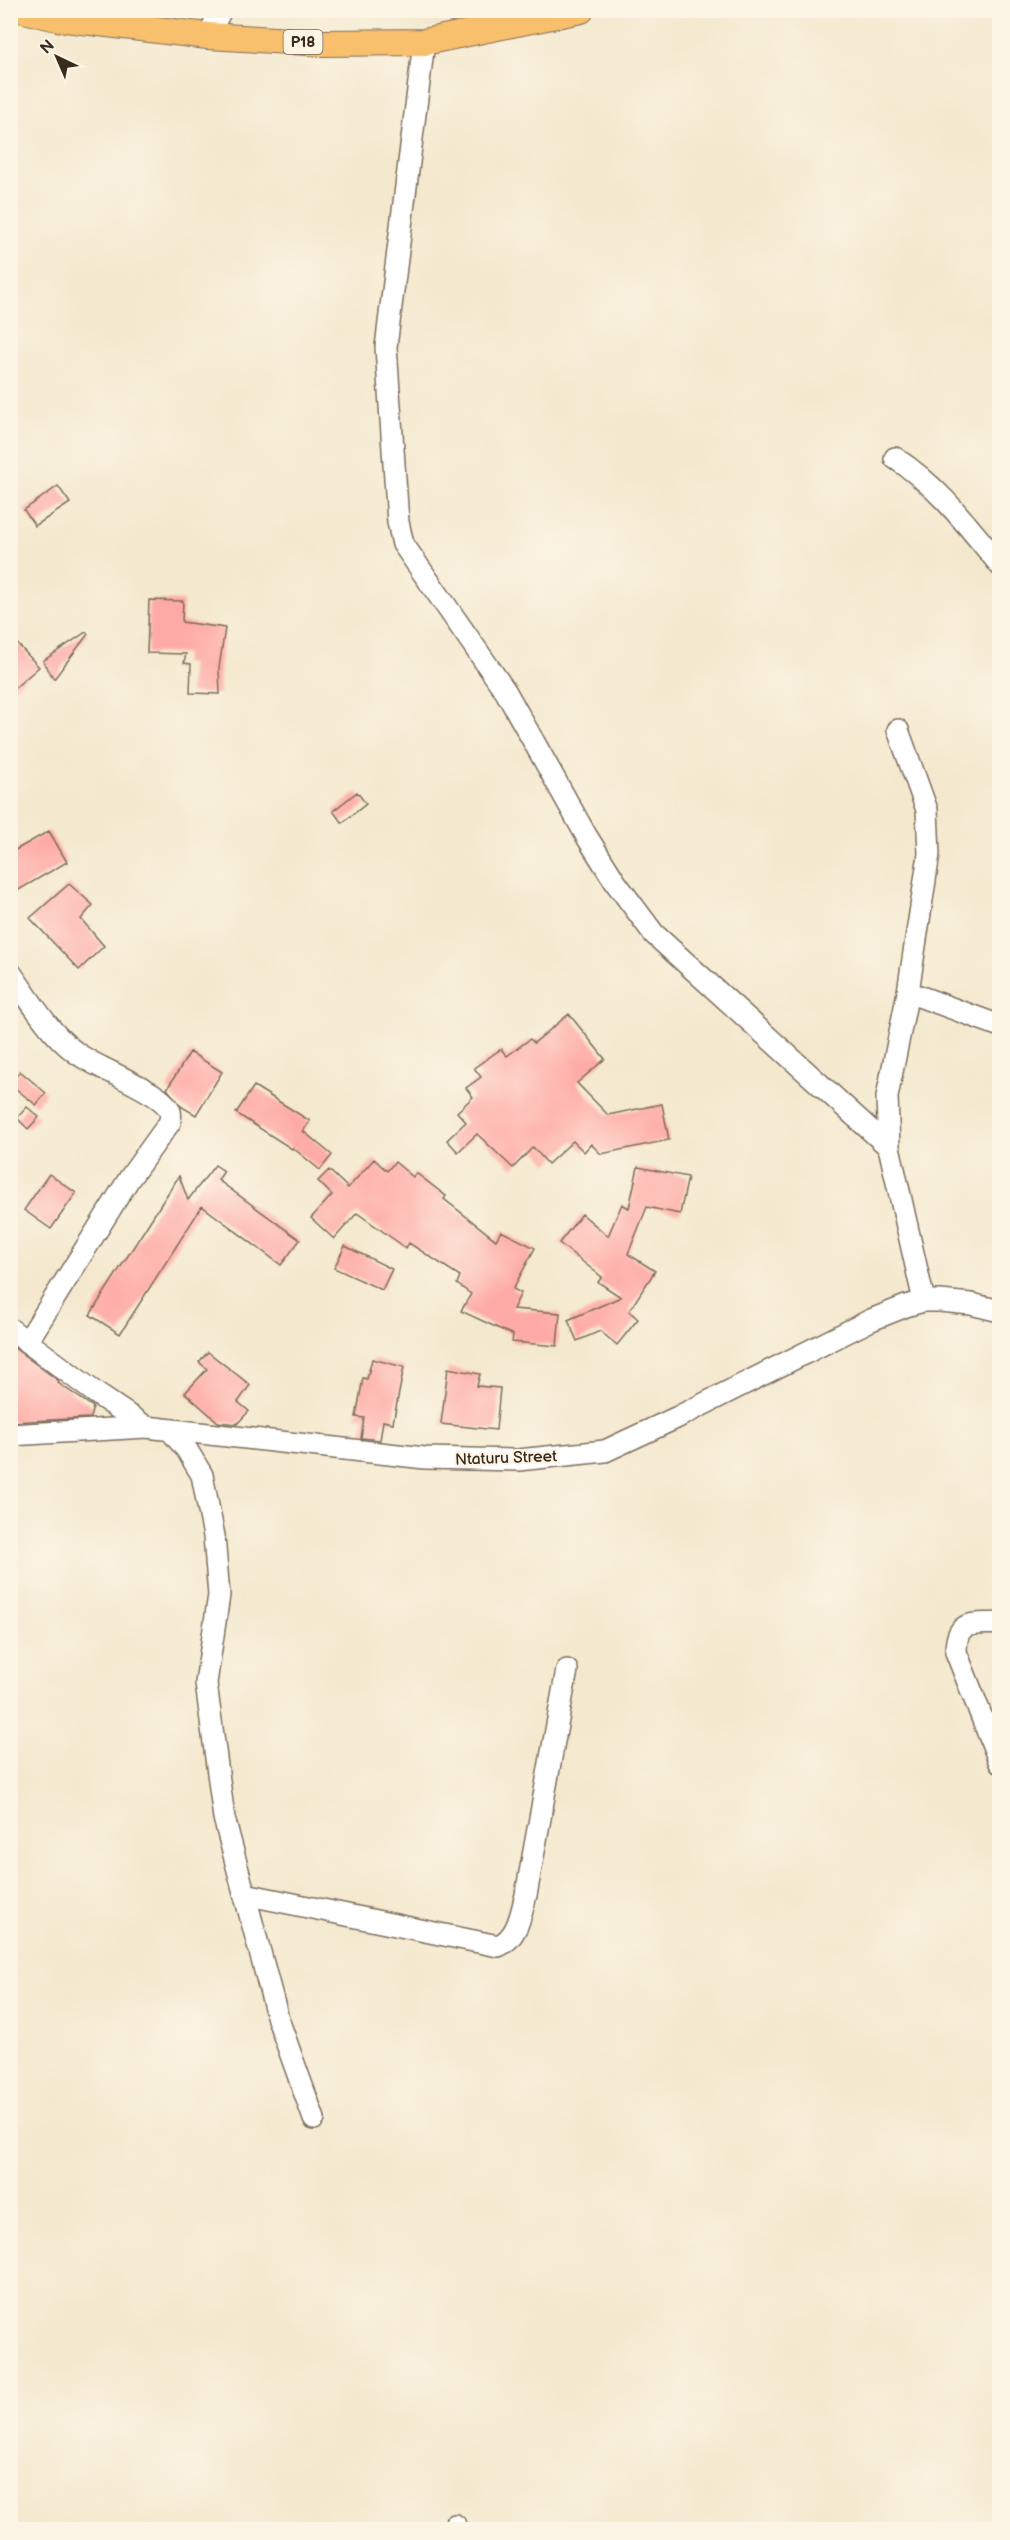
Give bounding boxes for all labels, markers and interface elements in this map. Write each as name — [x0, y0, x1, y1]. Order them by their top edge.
north arrow — [27, 27, 87, 87]
road number: P18 — [284, 30, 322, 54]
text: N — [37, 36, 59, 58]
street label: Ntaturu Street — [455, 1447, 557, 1470]

